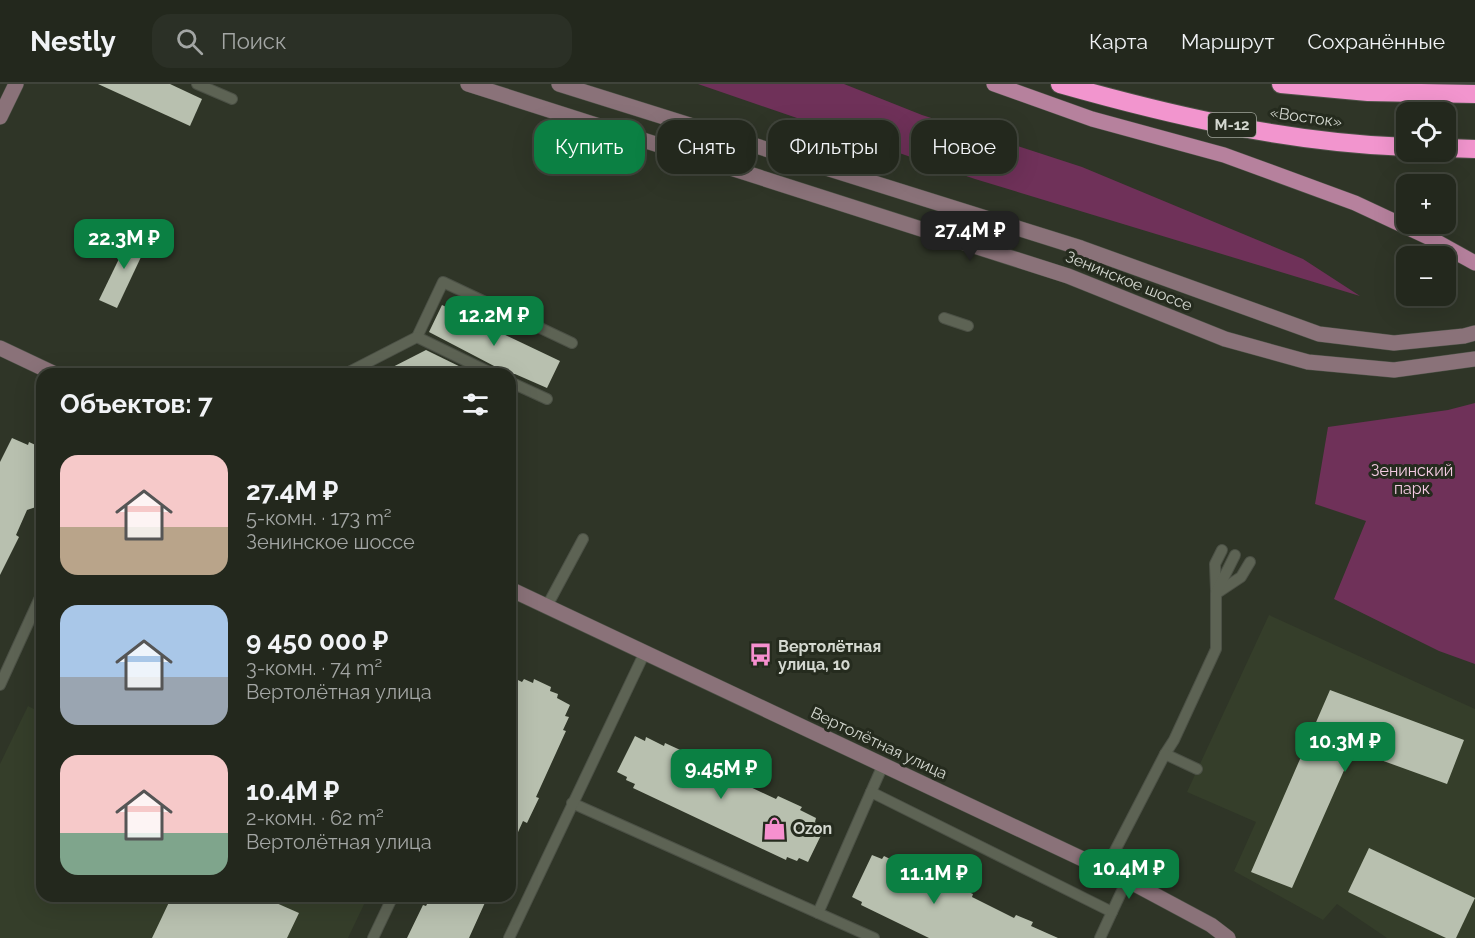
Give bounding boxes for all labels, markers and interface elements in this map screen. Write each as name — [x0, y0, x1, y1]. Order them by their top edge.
search box — [152, 14, 572, 68]
text: Nestly — [30, 25, 116, 58]
icon: search — [173, 25, 206, 58]
text: Поиск — [221, 28, 286, 54]
text: Карта — [1089, 29, 1148, 54]
text: Маршрут — [1181, 29, 1274, 54]
text: Сохранённые — [1307, 29, 1445, 54]
map controls — [1396, 102, 1456, 306]
button: locate — [1396, 102, 1456, 162]
street label: «Восток» — [1269, 103, 1343, 131]
road number: М-12 — [1208, 113, 1256, 137]
chip: Купить — [534, 120, 645, 174]
chip: Снять — [657, 120, 756, 174]
chip: Фильтры — [768, 120, 899, 174]
chip: Новое — [911, 120, 1017, 174]
button: + — [1396, 174, 1456, 234]
pin: 27.4M ₽ — [915, 211, 1025, 262]
text: 27.4M ₽ — [934, 218, 1006, 242]
pin: 22.3M ₽ — [69, 219, 179, 270]
text: 22.3M ₽ — [88, 226, 160, 250]
button: − — [1396, 246, 1456, 306]
street label: Зенинское шоссе — [1063, 247, 1195, 315]
pin: 12.2M ₽ — [439, 296, 549, 347]
text: 12.2M ₽ — [459, 303, 529, 327]
icon: filters — [459, 388, 492, 421]
text: Объектов: 7 — [60, 389, 213, 419]
park label: Зенинский парк — [1371, 461, 1453, 498]
text: 27.4M ₽ — [246, 476, 338, 506]
icon: home — [108, 479, 180, 551]
text: 5-комн. · 173 m² — [246, 506, 392, 530]
text: Зенинское шоссе — [246, 530, 415, 554]
text: 9 450 000 ₽ — [246, 626, 388, 656]
icon: home — [108, 629, 180, 701]
place label: Вертолётная улица, 10 — [778, 637, 881, 674]
bus stop icon: Вертолётная улица, 10 — [747, 642, 773, 668]
text: 3-комн. · 74 m² — [246, 656, 382, 680]
text: Вертолётная улица — [246, 680, 432, 704]
street label: Вертолётная улица — [808, 703, 950, 783]
pin: 10.3M ₽ — [1290, 722, 1400, 773]
text: 10.3M ₽ — [1309, 729, 1381, 753]
pin: 9.45M ₽ — [666, 749, 776, 800]
text: 9.45M ₽ — [685, 756, 757, 780]
text: 10.4M ₽ — [246, 776, 339, 806]
icon: home — [108, 779, 180, 851]
text: 2-комн. · 62 m² — [246, 806, 384, 830]
shop icon: Ozon — [762, 815, 788, 841]
place label: Ozon — [793, 819, 832, 838]
text: Вертолётная улица — [246, 830, 432, 854]
pin: 10.4M ₽ — [1074, 849, 1184, 900]
pin: 11.1M ₽ — [879, 854, 989, 905]
text: 10.4M ₽ — [1093, 856, 1165, 880]
text: 11.1M ₽ — [900, 861, 968, 885]

